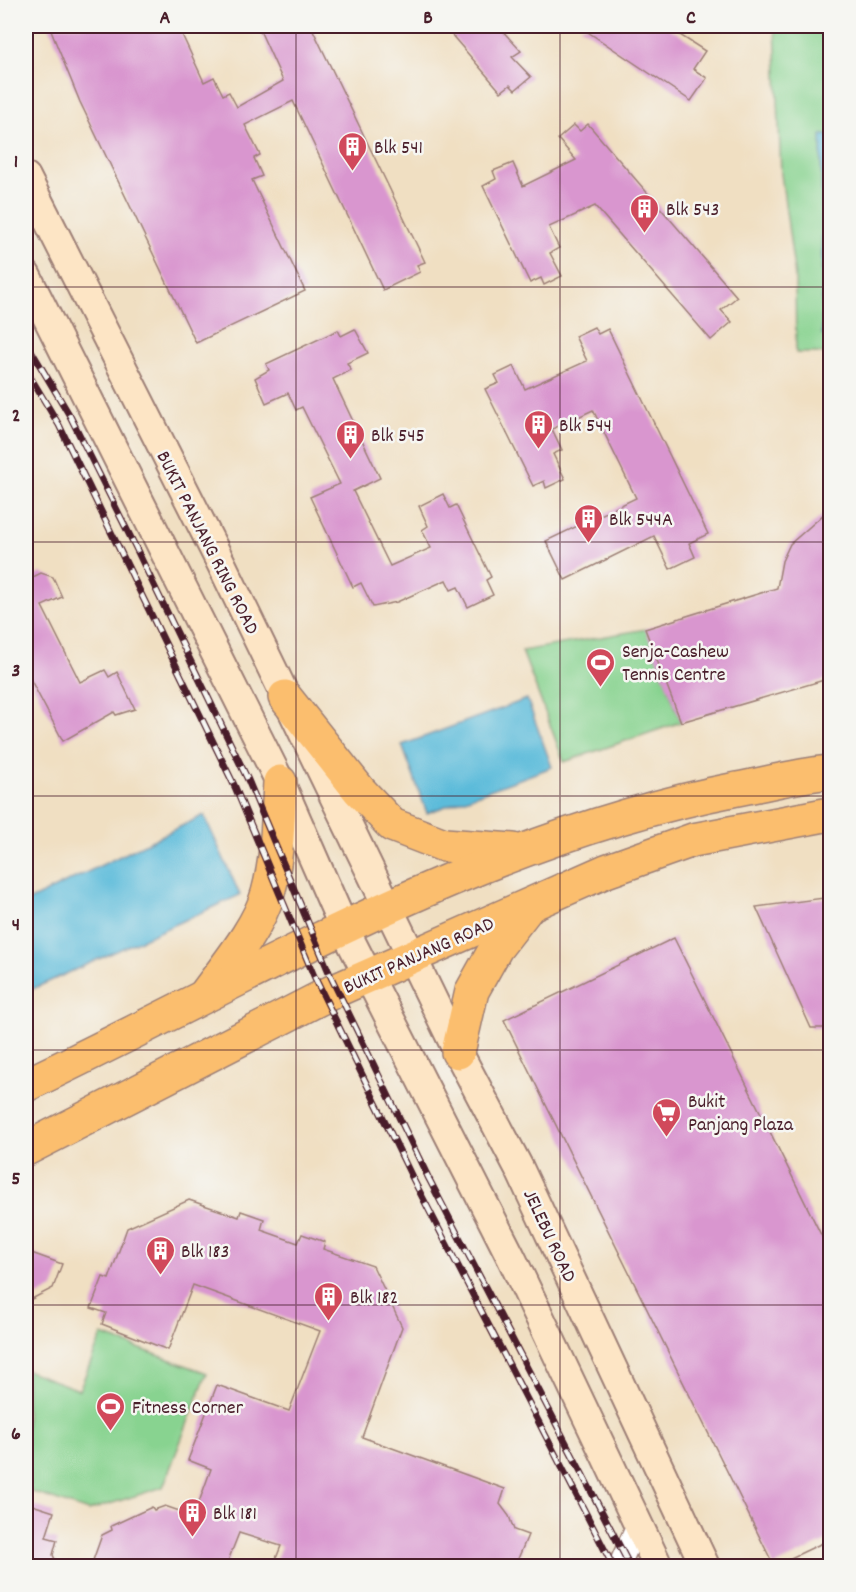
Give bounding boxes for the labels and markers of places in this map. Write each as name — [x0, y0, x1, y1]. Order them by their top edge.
building icon: Blk 541 — [337, 130, 369, 172]
place label: Blk 541 — [374, 135, 423, 163]
building icon: Blk 543 — [629, 192, 661, 234]
place label: Blk 543 — [666, 197, 719, 225]
building icon: Blk 544 — [522, 408, 554, 450]
place label: Blk 544 — [559, 413, 612, 441]
building icon: Blk 545 — [334, 418, 366, 460]
place label: Blk 545 — [371, 423, 425, 451]
building icon: Blk 544A — [572, 502, 604, 544]
place label: Blk 544A — [609, 507, 673, 535]
place label: Senja-Cashew Tennis Centre — [622, 639, 729, 690]
sports icon: Senja-Cashew Tennis Centre — [585, 646, 617, 688]
place label: Bukit Panjang Plaza — [688, 1089, 794, 1140]
supermarket icon: Bukit Panjang Plaza — [651, 1096, 683, 1138]
building icon: Blk 183 — [144, 1234, 176, 1276]
place label: Blk 183 — [181, 1239, 229, 1267]
building icon: Blk 182 — [313, 1280, 345, 1322]
place label: Blk 182 — [350, 1285, 398, 1313]
sports icon: Fitness Corner — [95, 1390, 127, 1432]
place label: Fitness Corner — [132, 1395, 244, 1423]
building icon: Blk 181 — [176, 1496, 208, 1538]
place label: Blk 181 — [213, 1501, 257, 1529]

